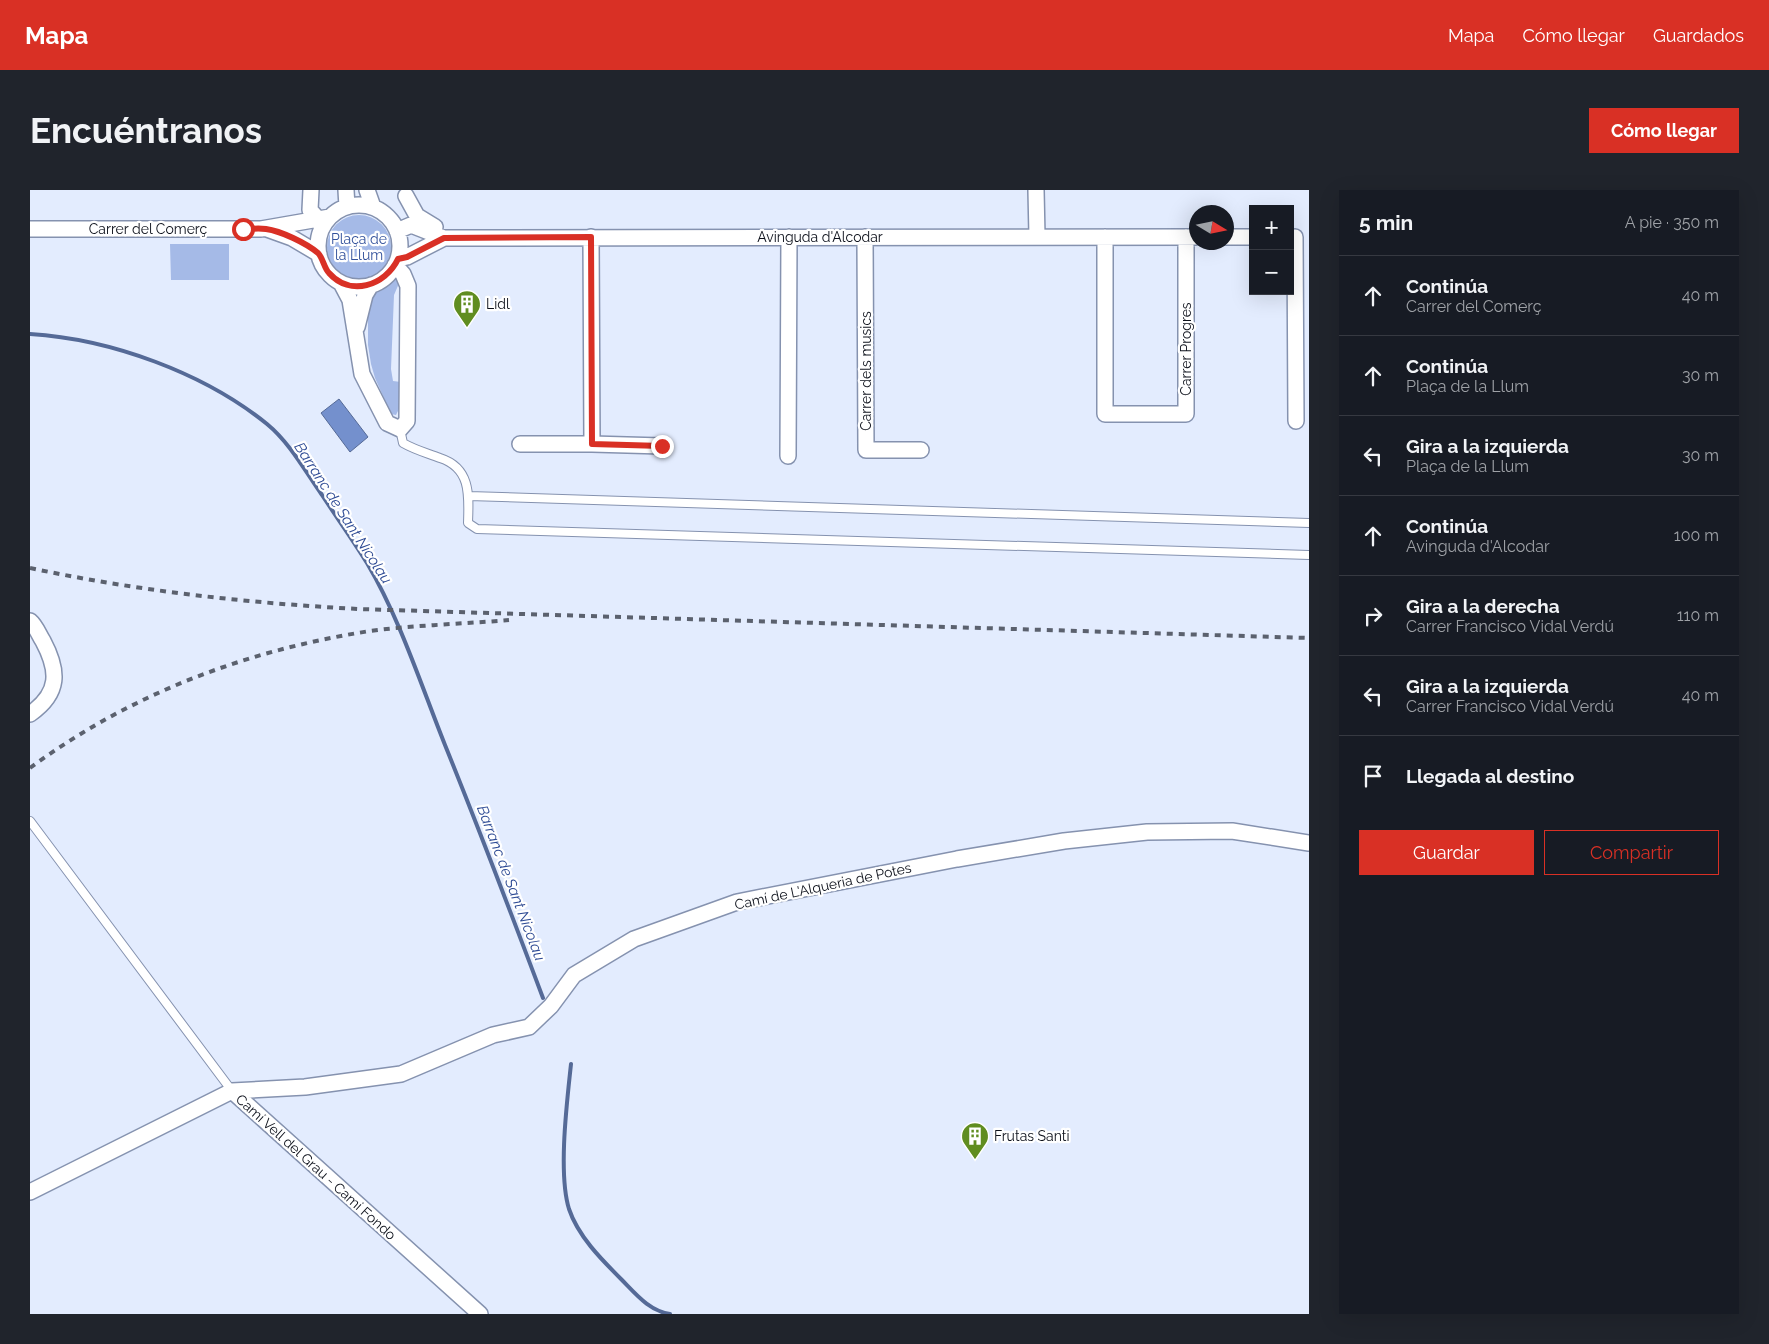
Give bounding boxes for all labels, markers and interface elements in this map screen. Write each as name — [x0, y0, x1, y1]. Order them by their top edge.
text: Mapa — [25, 21, 88, 50]
text: Mapa — [1448, 25, 1494, 46]
text: Cómo llegar — [1522, 25, 1625, 46]
text: Guardados — [1653, 25, 1744, 46]
button: Cómo llegar — [1589, 108, 1739, 153]
text: Encuéntranos — [30, 110, 262, 151]
north arrow — [1189, 205, 1234, 250]
map controls — [1249, 205, 1294, 295]
button: + — [1249, 205, 1294, 250]
text: 5 min — [1359, 210, 1413, 235]
text: A pie · 350 m — [1625, 213, 1719, 232]
route start — [232, 218, 255, 241]
street label: Carrer del Comerç — [89, 221, 208, 237]
street label: Avinguda d'Alcodar — [757, 229, 883, 245]
park label: Plaça de la Llum — [331, 231, 387, 263]
button: − — [1249, 250, 1294, 295]
text: Continúa — [1406, 275, 1488, 297]
icon: ahead — [1359, 282, 1387, 310]
text: 40 m — [1682, 286, 1719, 305]
building icon: Lidl — [452, 289, 482, 328]
place label: Lidl — [486, 296, 510, 312]
text: Carrer del Comerç — [1406, 297, 1541, 316]
street label: Carrer Progres — [1178, 302, 1194, 396]
street label: Carrer dels musics — [858, 311, 874, 431]
text: Continúa — [1406, 355, 1488, 377]
icon: ahead — [1359, 362, 1387, 390]
text: 30 m — [1682, 366, 1719, 385]
text: Plaça de la Llum — [1406, 377, 1529, 396]
route end — [651, 435, 674, 458]
text: Gira a la izquierda — [1406, 435, 1569, 457]
water label: Barranc de Sant Nicolau — [290, 439, 396, 588]
icon: left — [1359, 442, 1387, 470]
text: 30 m — [1682, 446, 1719, 465]
text: Plaça de la Llum — [1406, 457, 1529, 476]
text: Continúa — [1406, 515, 1488, 537]
icon: ahead — [1359, 522, 1387, 550]
text: 100 m — [1674, 526, 1719, 545]
text: Avinguda d'Alcodar — [1406, 537, 1550, 556]
text: Gira a la derecha — [1406, 595, 1560, 617]
icon: right — [1359, 602, 1387, 630]
text: 110 m — [1677, 606, 1719, 625]
text: Carrer Francisco Vidal Verdú — [1406, 617, 1614, 636]
text: Gira a la izquierda — [1406, 675, 1569, 697]
icon: left — [1359, 682, 1387, 710]
text: 40 m — [1682, 686, 1719, 705]
text: Carrer Francisco Vidal Verdú — [1406, 697, 1614, 716]
icon: arrive — [1359, 762, 1387, 790]
text: Llegada al destino — [1406, 765, 1574, 787]
water label: Barranc de Sant Nicolau — [473, 803, 549, 964]
button: Guardar — [1359, 830, 1534, 875]
button: Compartir — [1544, 830, 1719, 875]
street label: Camí de L'Alqueria de Potes — [733, 859, 913, 913]
street label: Camí Vell del Grau - Camí Fondo — [233, 1091, 399, 1243]
building icon: Frutas Santi — [960, 1121, 990, 1160]
place label: Frutas Santi — [994, 1128, 1070, 1144]

